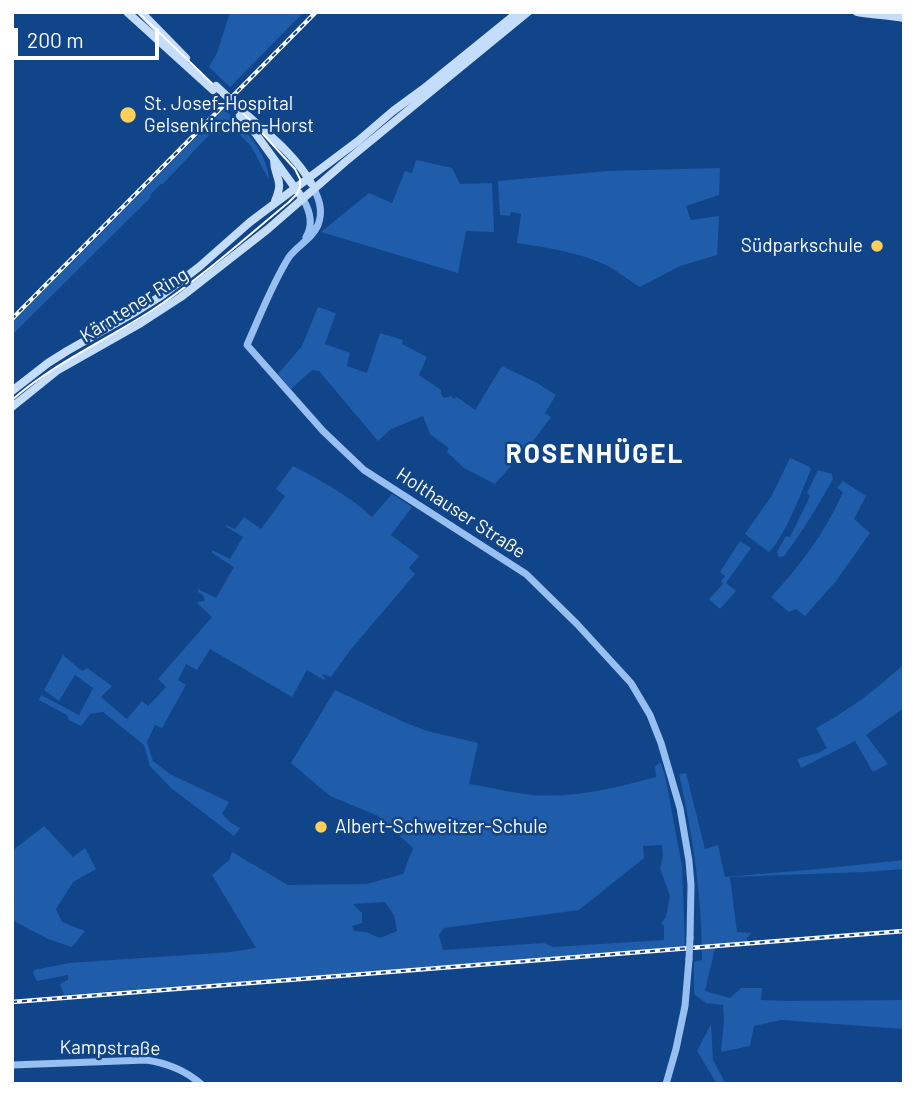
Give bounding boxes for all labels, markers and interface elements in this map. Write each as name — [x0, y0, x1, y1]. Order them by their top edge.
scale bar — [18, 14, 163, 58]
text: 200 m — [27, 27, 84, 52]
place label: St. Josef-Hospital Gelsenkirchen-Horst — [144, 93, 314, 137]
marker: St. Josef-Hospital Gelsenkirchen-Horst — [118, 105, 138, 125]
place label: Südparkschule — [741, 235, 863, 257]
marker: Südparkschule — [869, 238, 885, 254]
street label: Kärntener Ring — [76, 263, 192, 347]
district label: ROSENHÜGEL — [507, 438, 683, 470]
street label: Holthauser Straße — [392, 463, 530, 563]
place label: Albert-Schweitzer-Schule — [335, 816, 548, 838]
marker: Albert-Schweitzer-Schule — [313, 819, 329, 835]
street label: Kampstraße — [59, 1036, 161, 1060]

